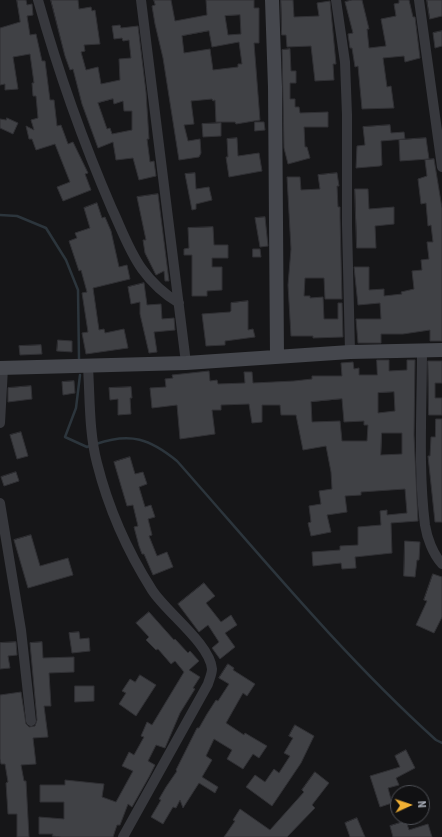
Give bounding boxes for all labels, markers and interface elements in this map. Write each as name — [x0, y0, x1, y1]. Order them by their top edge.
north arrow — [390, 785, 430, 825]
text: N — [414, 800, 429, 808]

